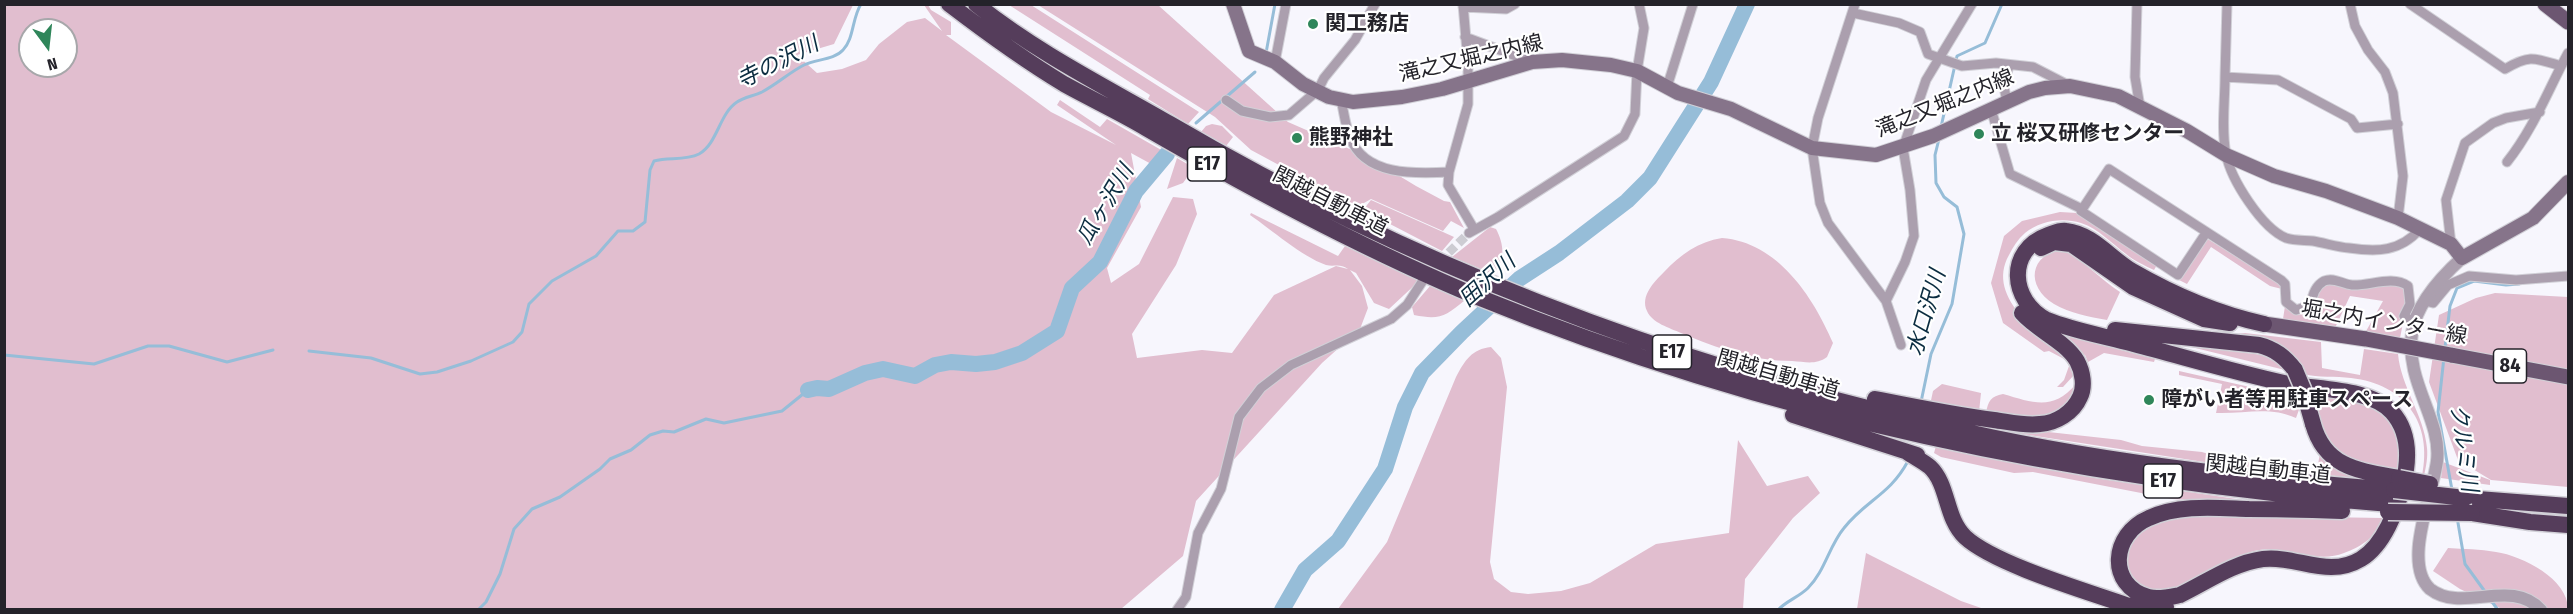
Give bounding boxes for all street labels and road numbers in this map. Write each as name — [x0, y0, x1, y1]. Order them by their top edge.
street label: 滝之又堀之内線 — [1397, 30, 1545, 88]
street label: 滝之又堀之内線 — [1872, 65, 2018, 143]
road number: E17 — [1188, 147, 1226, 181]
street label: 関越自動車道 — [1268, 162, 1392, 242]
street label: 堀之内インター線 — [2299, 296, 2469, 350]
road number: E17 — [1652, 335, 1692, 369]
street label: 関越自動車道 — [1714, 346, 1842, 404]
road number: 84 — [2494, 349, 2526, 383]
street label: 関越自動車道 — [2204, 451, 2332, 489]
road number: E17 — [2144, 464, 2182, 498]

